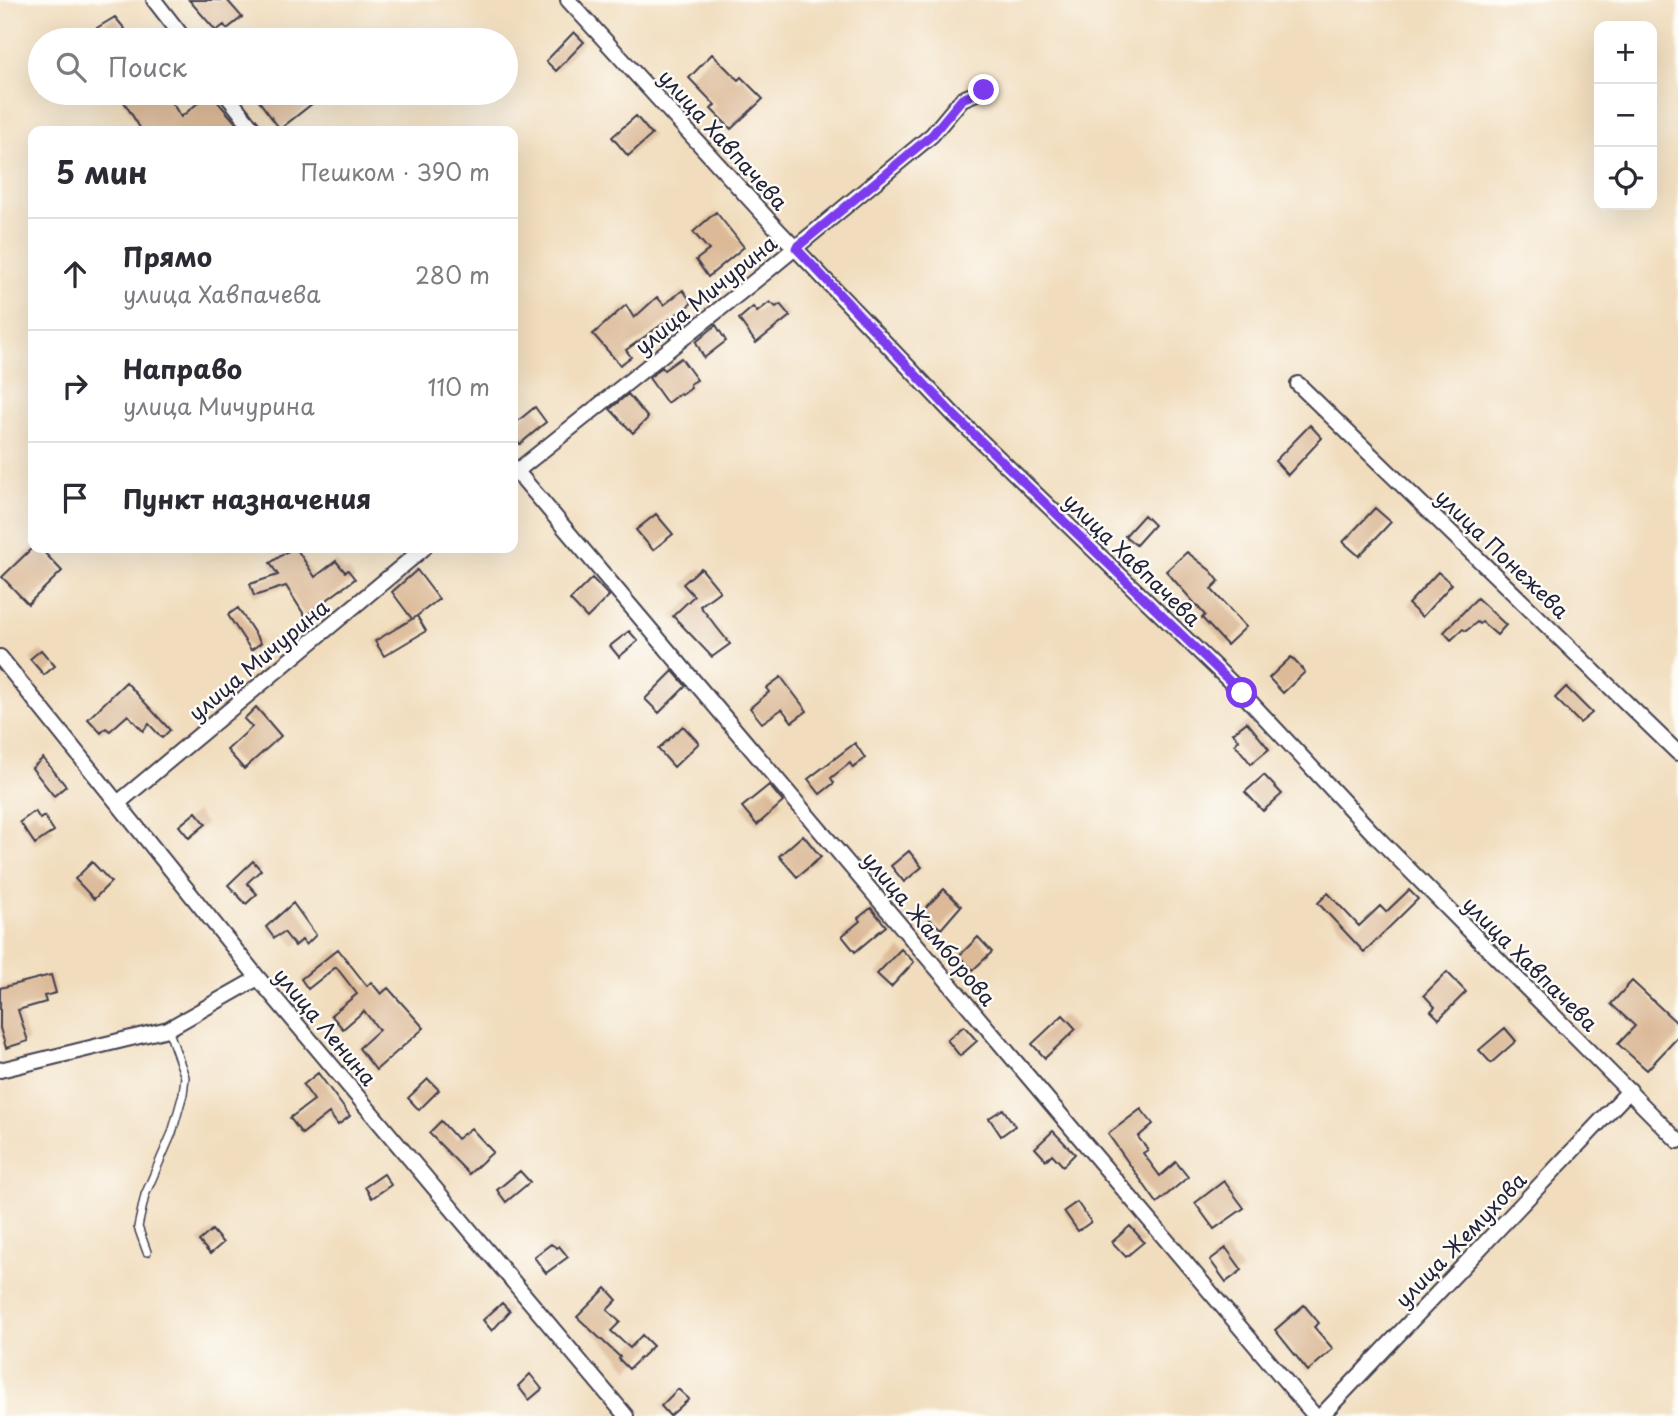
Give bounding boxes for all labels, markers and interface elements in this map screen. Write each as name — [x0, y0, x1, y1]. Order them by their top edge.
map controls — [1594, 21, 1657, 210]
button: + — [1594, 21, 1657, 84]
search box — [28, 28, 518, 105]
text: Поиск — [108, 47, 187, 86]
icon: search — [52, 48, 90, 86]
street label: улица Хавпачева — [652, 61, 796, 217]
route end — [968, 74, 999, 105]
button: − — [1594, 84, 1657, 147]
button: locate — [1594, 147, 1657, 210]
text: 5 мин — [56, 149, 148, 194]
text: Пешком · 390 m — [300, 154, 490, 189]
street label: улица Мичурина — [627, 226, 784, 361]
text: Прямо — [123, 237, 212, 276]
icon: ahead — [56, 255, 94, 293]
text: 280 m — [415, 257, 490, 292]
text: улица Хавпачева — [123, 276, 320, 311]
text: Направо — [123, 349, 242, 388]
icon: right — [56, 367, 94, 405]
text: 110 m — [428, 369, 490, 404]
text: улица Мичурина — [123, 388, 315, 423]
icon: arrive — [56, 479, 94, 517]
text: Пункт назначения — [123, 479, 371, 518]
street label: улица Понежева — [1429, 481, 1577, 625]
street label: улица Хавпачева — [1057, 485, 1209, 633]
street label: улица Мичурина — [181, 590, 336, 727]
route start — [1226, 677, 1257, 708]
street label: улица Жамборова — [856, 844, 1004, 1012]
street label: улица Хавпачева — [1456, 888, 1606, 1038]
street label: улица Ленина — [267, 960, 386, 1093]
street label: улица Жемухова — [1387, 1164, 1533, 1314]

